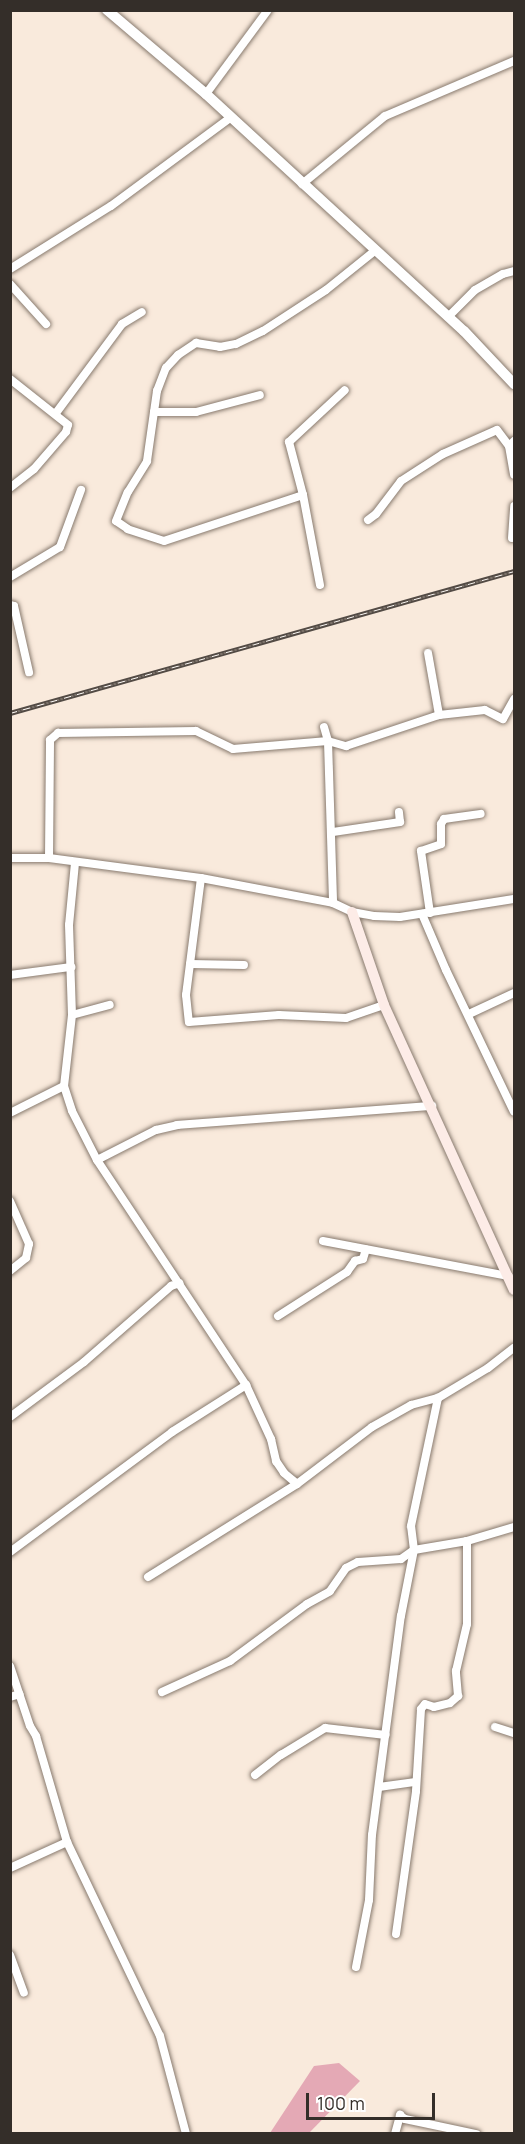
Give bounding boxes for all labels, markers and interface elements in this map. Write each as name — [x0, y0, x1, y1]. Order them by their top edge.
scale bar — [309, 2081, 438, 2119]
text: 100 m — [317, 2091, 365, 2115]

